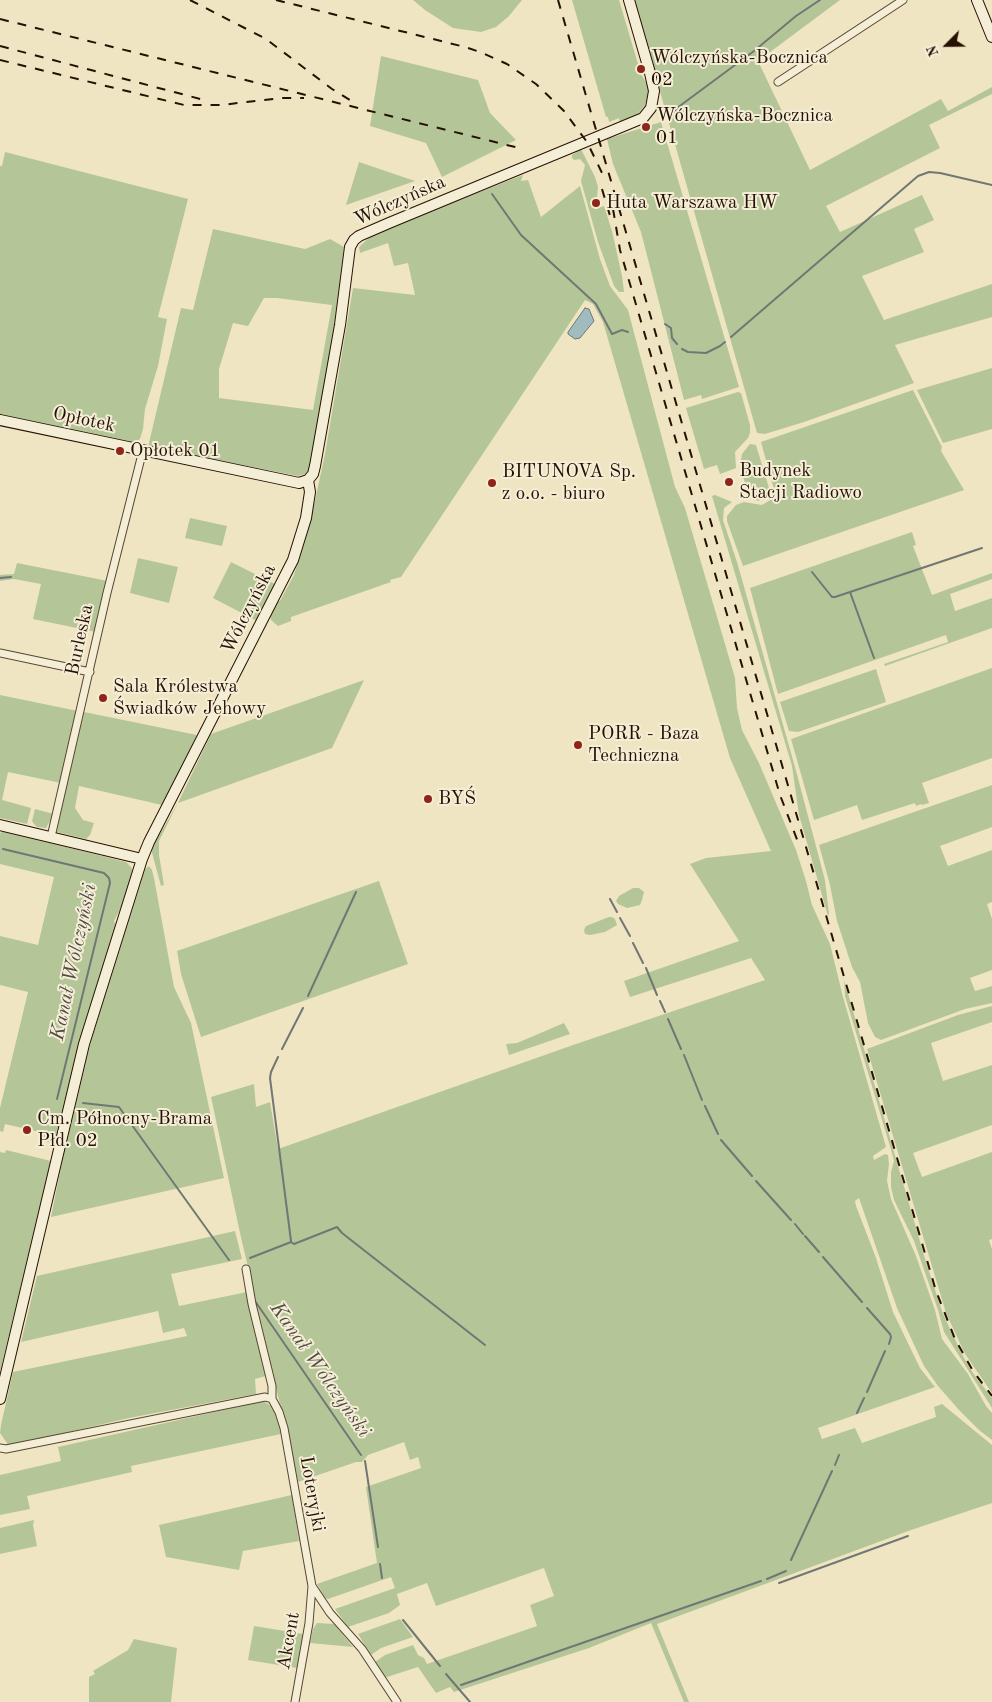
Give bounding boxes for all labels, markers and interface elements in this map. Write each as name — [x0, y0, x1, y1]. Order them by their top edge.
north arrow — [922, 20, 972, 70]
text: N — [925, 43, 942, 59]
place label: Wólczyńska-Bocznica 02 — [651, 47, 828, 91]
marker: Wólczyńska-Bocznica 02 — [635, 63, 647, 75]
place label: Wólczyńska-Bocznica 01 — [656, 105, 833, 149]
marker: Wólczyńska-Bocznica 01 — [640, 121, 652, 133]
street label: Wólczyńska — [351, 171, 449, 231]
place label: Huta Warszawa HW — [606, 192, 778, 214]
marker: Huta Warszawa HW — [590, 197, 602, 209]
street label: Opłotek — [51, 402, 117, 438]
place label: Opłotek 01 — [130, 440, 220, 462]
marker: Opłotek 01 — [114, 445, 126, 457]
place label: Budynek Stacji Radiowo — [739, 460, 862, 504]
place label: BITUNOVA Sp. z o.o. - biuro — [502, 461, 636, 505]
marker: Budynek Stacji Radiowo — [723, 476, 735, 488]
marker: BITUNOVA Sp. z o.o. - biuro — [486, 477, 498, 489]
street label: Wólczyńska — [217, 560, 281, 658]
street label: Burleska — [61, 602, 99, 678]
place label: Sala Królestwa Świadków Jehowy — [113, 676, 266, 720]
marker: Sala Królestwa Świadków Jehowy — [97, 692, 109, 704]
place label: PORR - Baza Techniczna — [588, 723, 699, 767]
marker: PORR - Baza Techniczna — [572, 739, 584, 751]
place label: BYŚ — [438, 788, 476, 810]
marker: BYŚ — [422, 793, 434, 805]
water label: Kanał Wólczyński — [46, 881, 102, 1043]
place label: Cm. Północny-Brama Płd. 02 — [37, 1108, 212, 1152]
marker: Cm. Północny-Brama Płd. 02 — [21, 1124, 33, 1136]
water label: Kanał Wólczyński — [264, 1298, 376, 1442]
street label: Loteryjki — [294, 1454, 330, 1534]
street label: Akcent — [273, 1610, 305, 1672]

